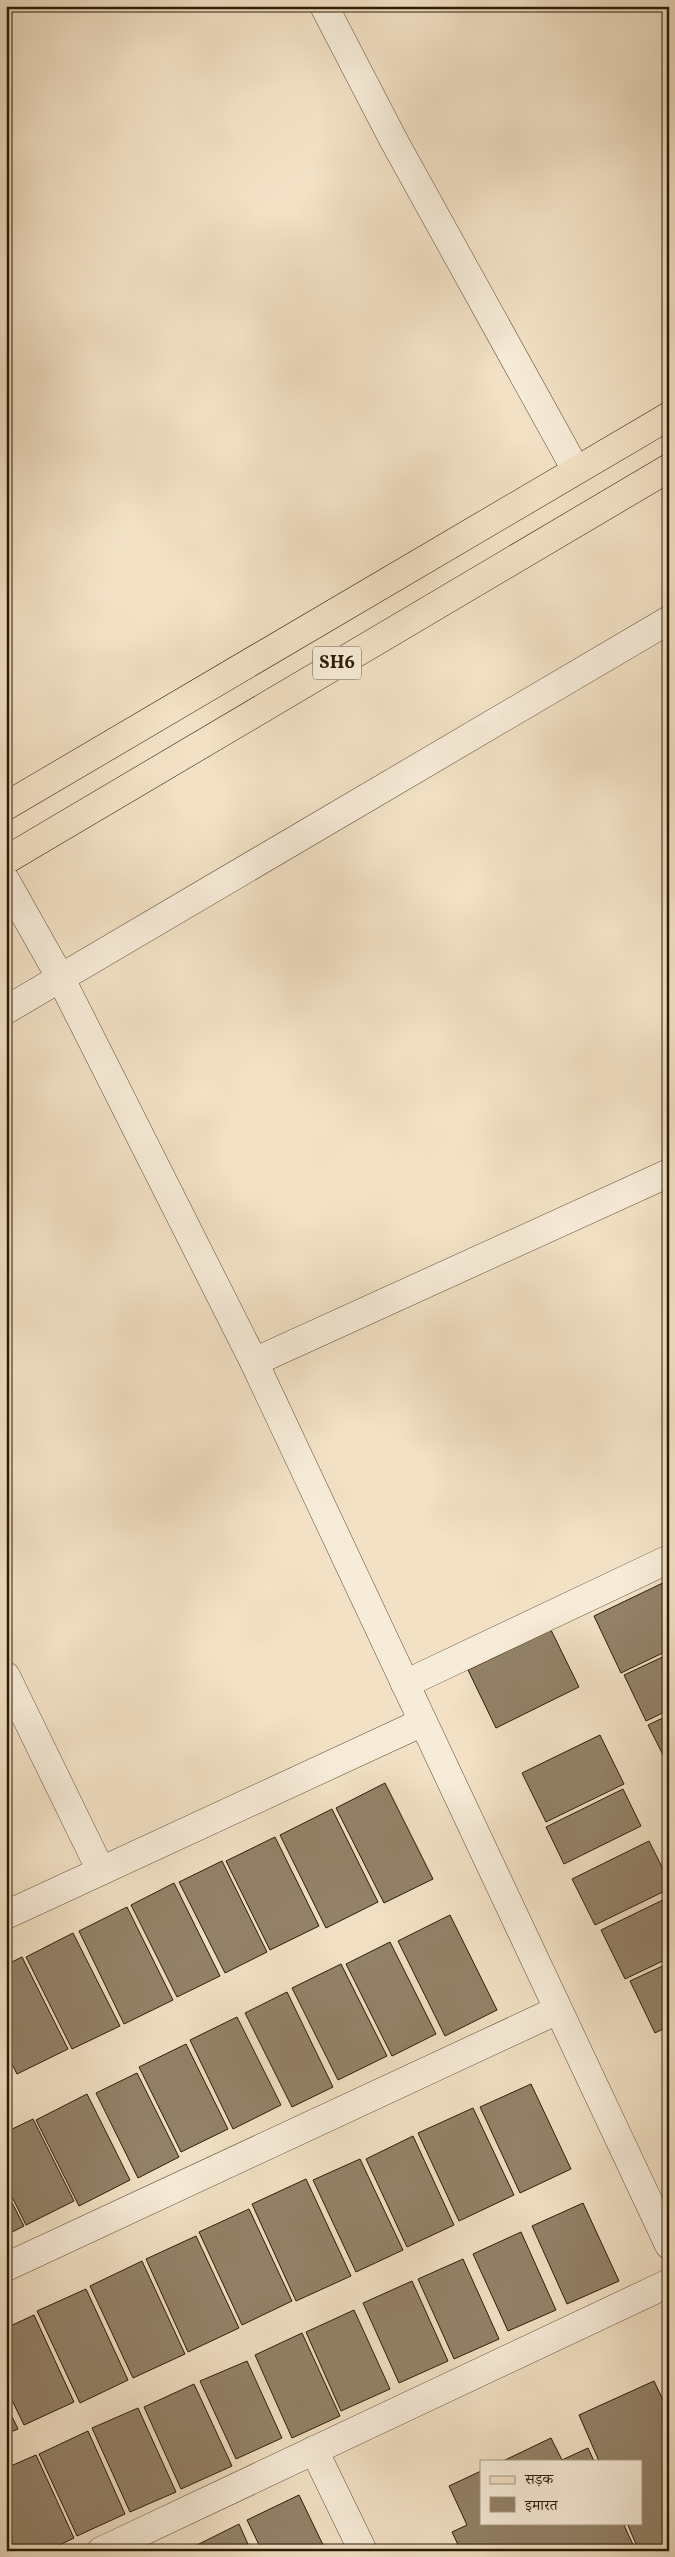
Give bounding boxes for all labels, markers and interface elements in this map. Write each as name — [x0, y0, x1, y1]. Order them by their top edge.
road number: SH6 — [313, 646, 361, 680]
legend — [480, 2460, 642, 2524]
text: सड़क — [524, 2470, 554, 2491]
text: इमारत — [524, 2496, 559, 2517]

